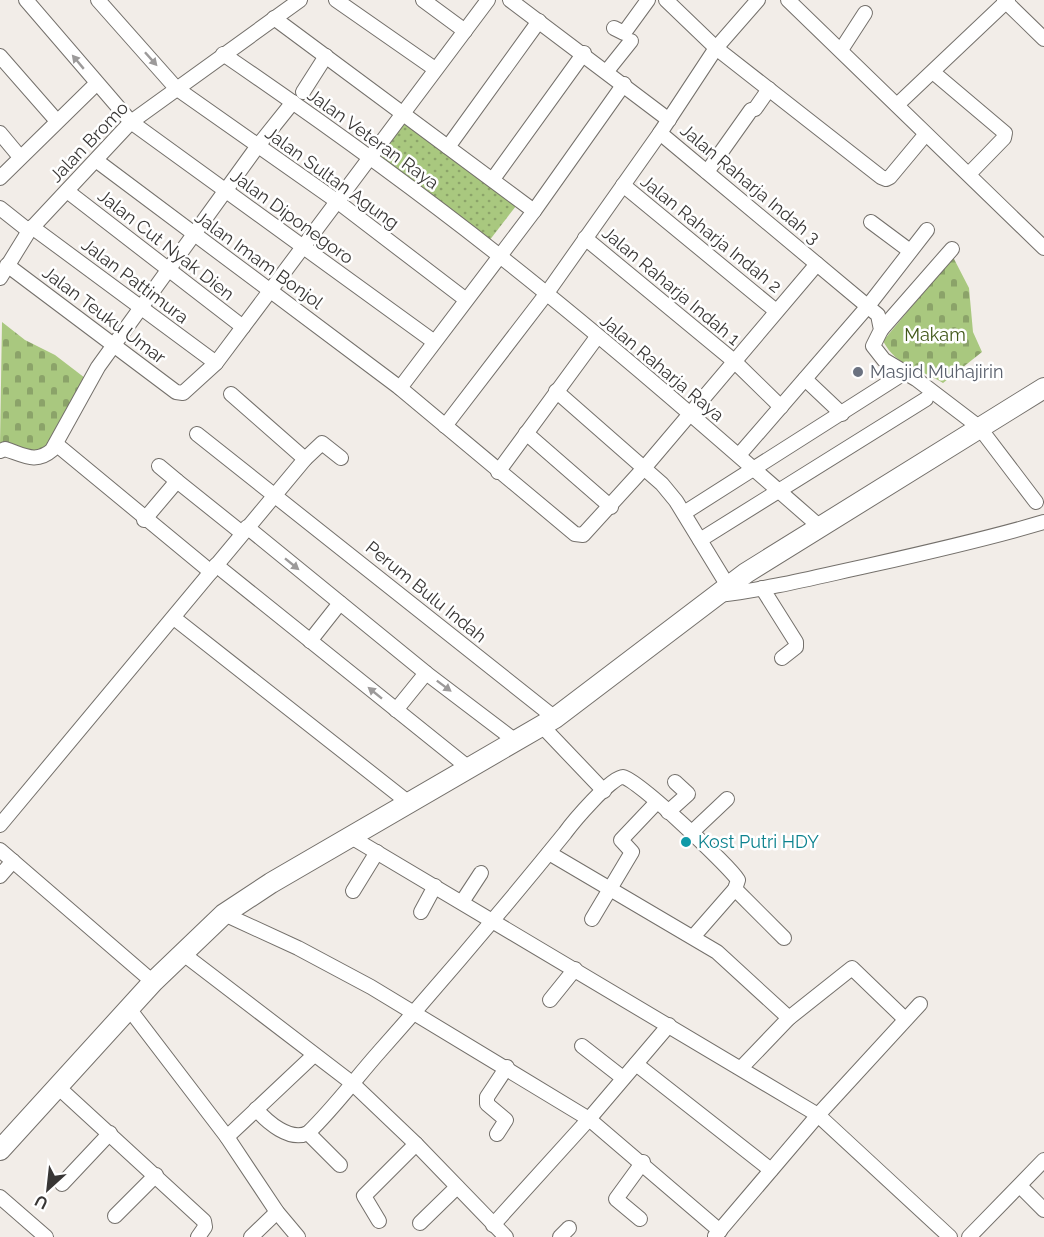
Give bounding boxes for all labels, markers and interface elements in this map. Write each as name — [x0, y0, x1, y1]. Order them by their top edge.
one-way arrow — [144, 52, 158, 67]
one-way arrow — [72, 55, 85, 70]
street label: Jalan Veteran Raya — [304, 84, 443, 193]
street label: Jalan Bromo — [45, 97, 133, 186]
street label: Jalan Raharja Indah 3 — [676, 119, 824, 248]
street label: Jalan Sultan Agung — [261, 122, 403, 233]
street label: Jalan Diponegoro — [227, 165, 358, 268]
street label: Jalan Raharja Indah 2 — [637, 170, 786, 297]
street label: Jalan Cut Nyak Dien — [94, 185, 239, 304]
street label: Jalan Imam Bonjol — [191, 206, 327, 313]
street label: Jalan Raharja Indah 1 — [598, 222, 745, 350]
street label: Jalan Pattimura — [78, 234, 193, 328]
street label: Jalan Teuku Umar — [39, 261, 171, 368]
street label: Jalan Raharja Raya — [596, 310, 728, 426]
park label: Makam — [904, 324, 966, 345]
place label: Masjid Muhajirin — [870, 361, 1003, 382]
marker: Masjid Muhajirin — [851, 365, 865, 379]
street label: Perum Bulu Indah — [362, 537, 491, 647]
one-way arrow — [284, 557, 300, 570]
one-way arrow — [436, 680, 452, 693]
one-way arrow — [368, 687, 383, 700]
place label: Kost Putri HDY — [698, 831, 819, 852]
marker: Kost Putri HDY — [679, 835, 693, 849]
north arrow — [18, 1159, 78, 1219]
text: U — [32, 1191, 51, 1213]

